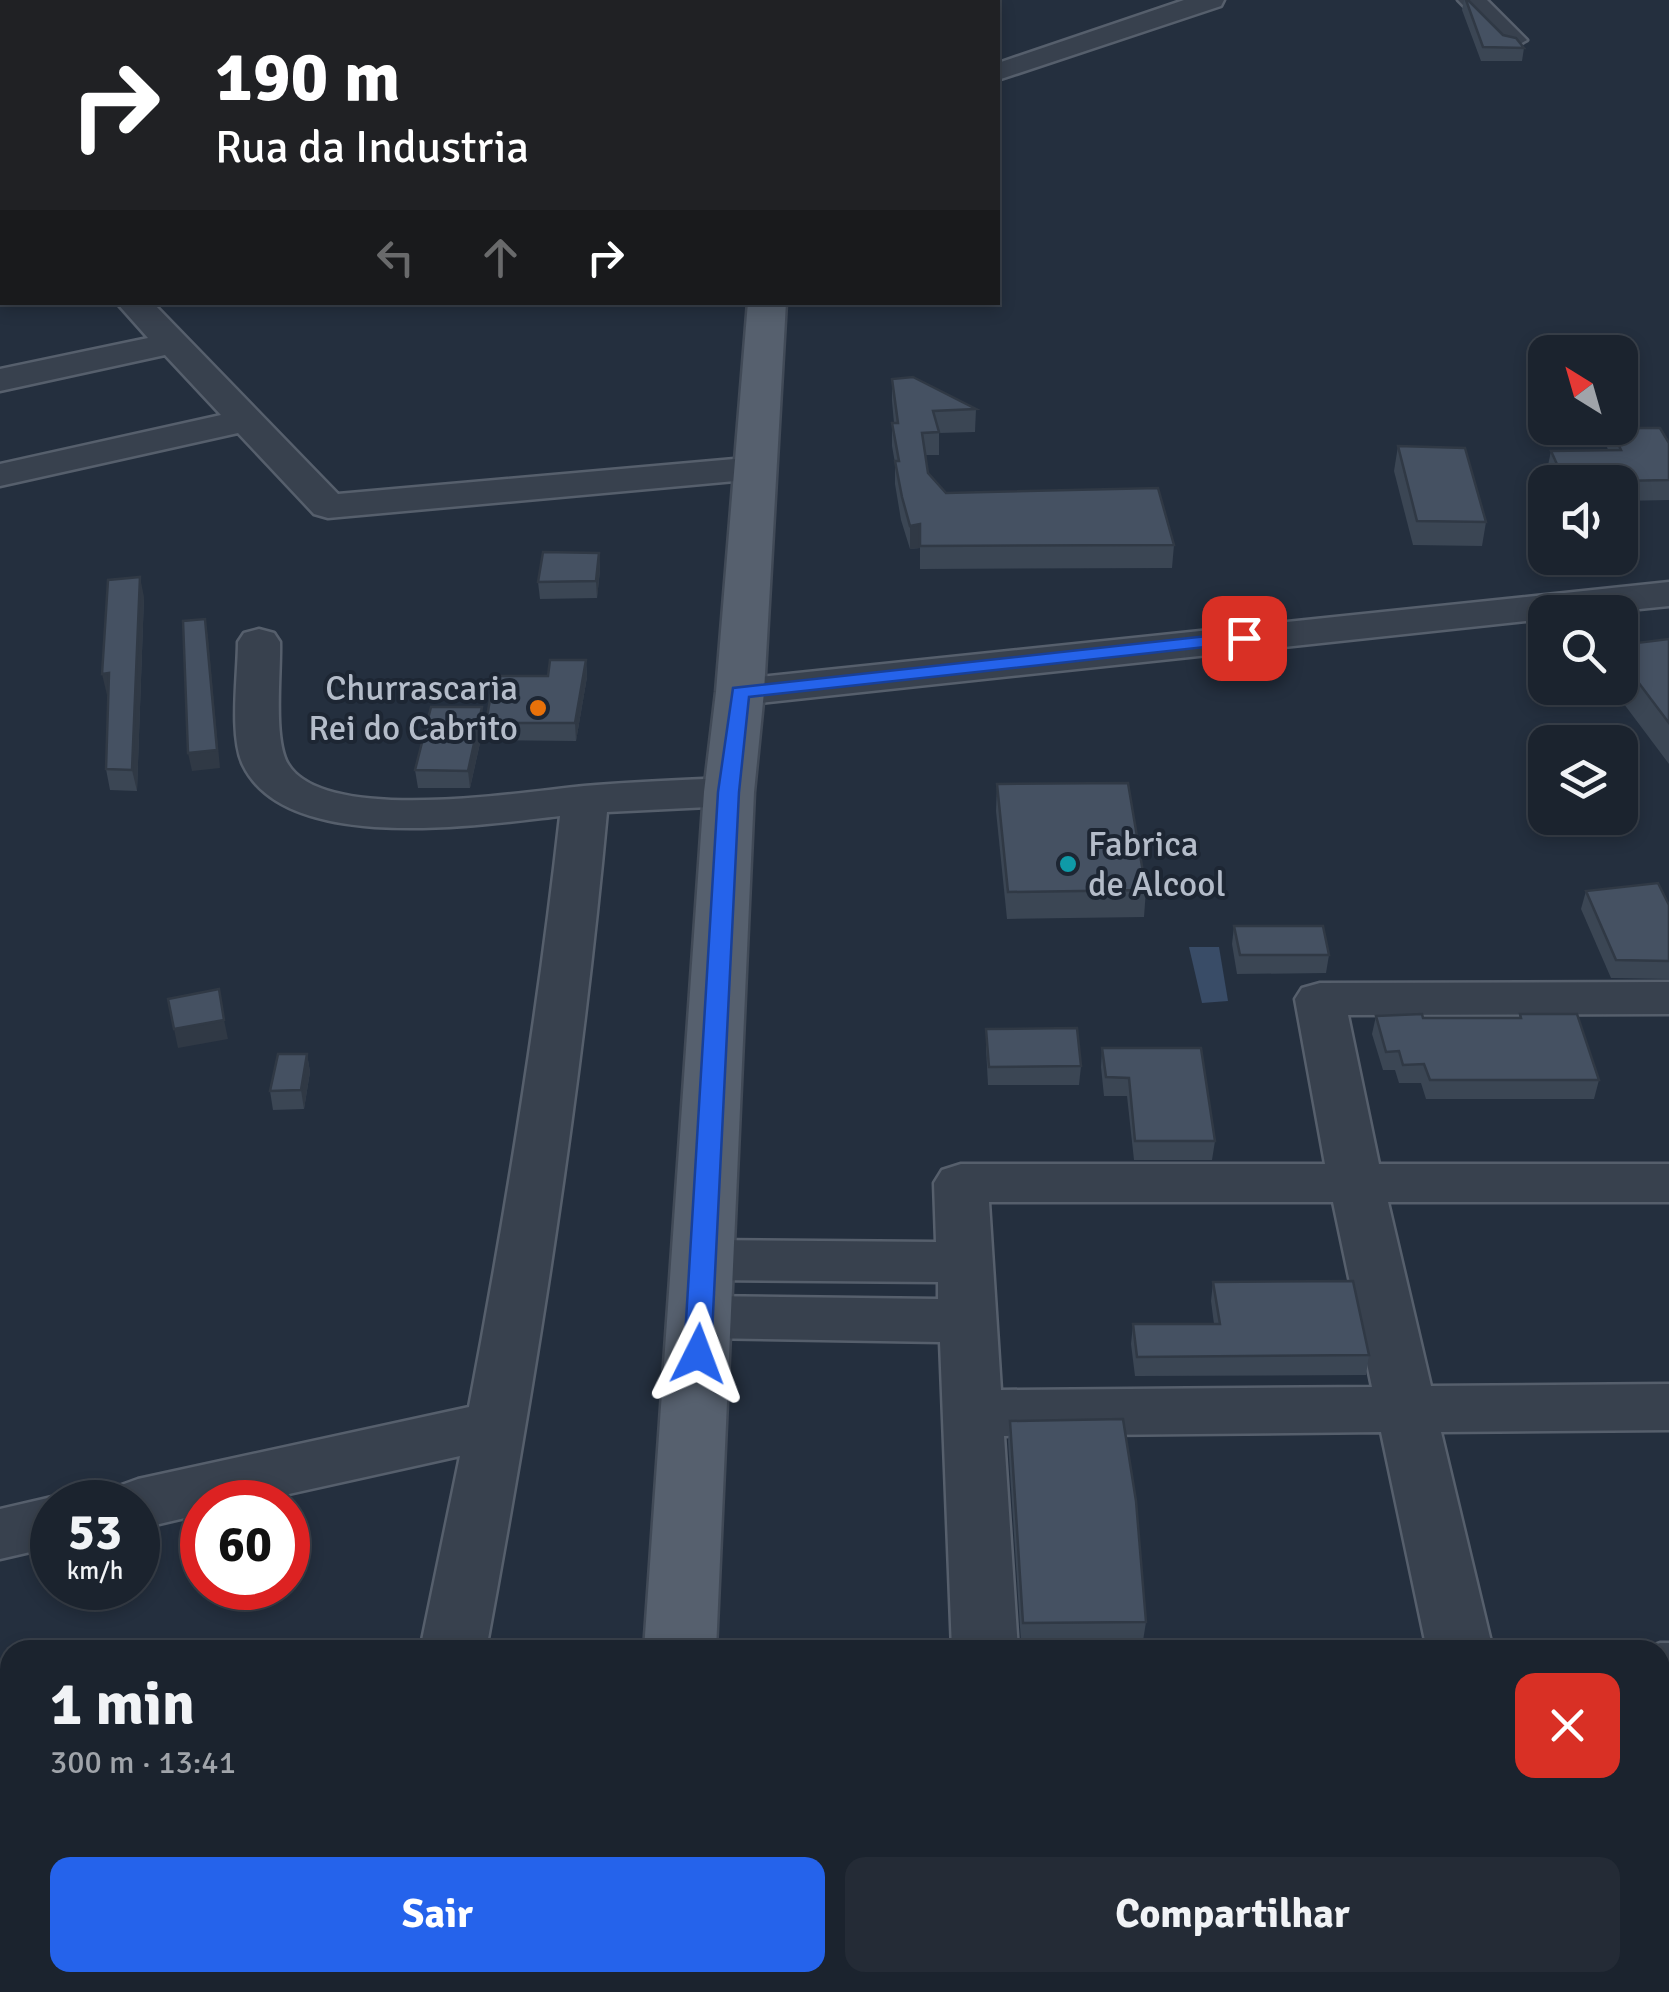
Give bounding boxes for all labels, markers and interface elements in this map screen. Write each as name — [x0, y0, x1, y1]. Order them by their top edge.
text: 190 m — [215, 34, 400, 120]
icon: right — [50, 40, 180, 170]
text: Rua da Industria — [215, 120, 529, 175]
icon: left — [368, 230, 423, 285]
icon: ahead — [473, 230, 528, 285]
icon: right — [578, 230, 633, 285]
north arrow — [1528, 335, 1638, 445]
map controls — [1528, 335, 1638, 835]
button: sound — [1528, 465, 1638, 575]
button: search — [1528, 595, 1638, 705]
pin — [1202, 596, 1287, 681]
icon: arrive — [1217, 611, 1272, 666]
place label: Churrascaria Rei do Cabrito — [308, 667, 518, 750]
marker: Churrascaria Rei do Cabrito — [527, 697, 549, 719]
button: layers — [1528, 725, 1638, 835]
place label: Fabrica de Alcool — [1088, 823, 1226, 906]
marker: Fabrica de Alcool — [1057, 853, 1079, 875]
position arrow — [646, 1302, 750, 1406]
speed limit sign: 60 — [180, 1480, 310, 1610]
text: 53 — [68, 1502, 122, 1564]
text: km/h — [67, 1555, 123, 1586]
text: 1 min — [50, 1668, 195, 1742]
button: close — [1515, 1673, 1620, 1778]
text: 300 m · 13:41 — [50, 1743, 236, 1782]
button: Sair — [50, 1857, 825, 1972]
button: Compartilhar — [845, 1857, 1620, 1972]

